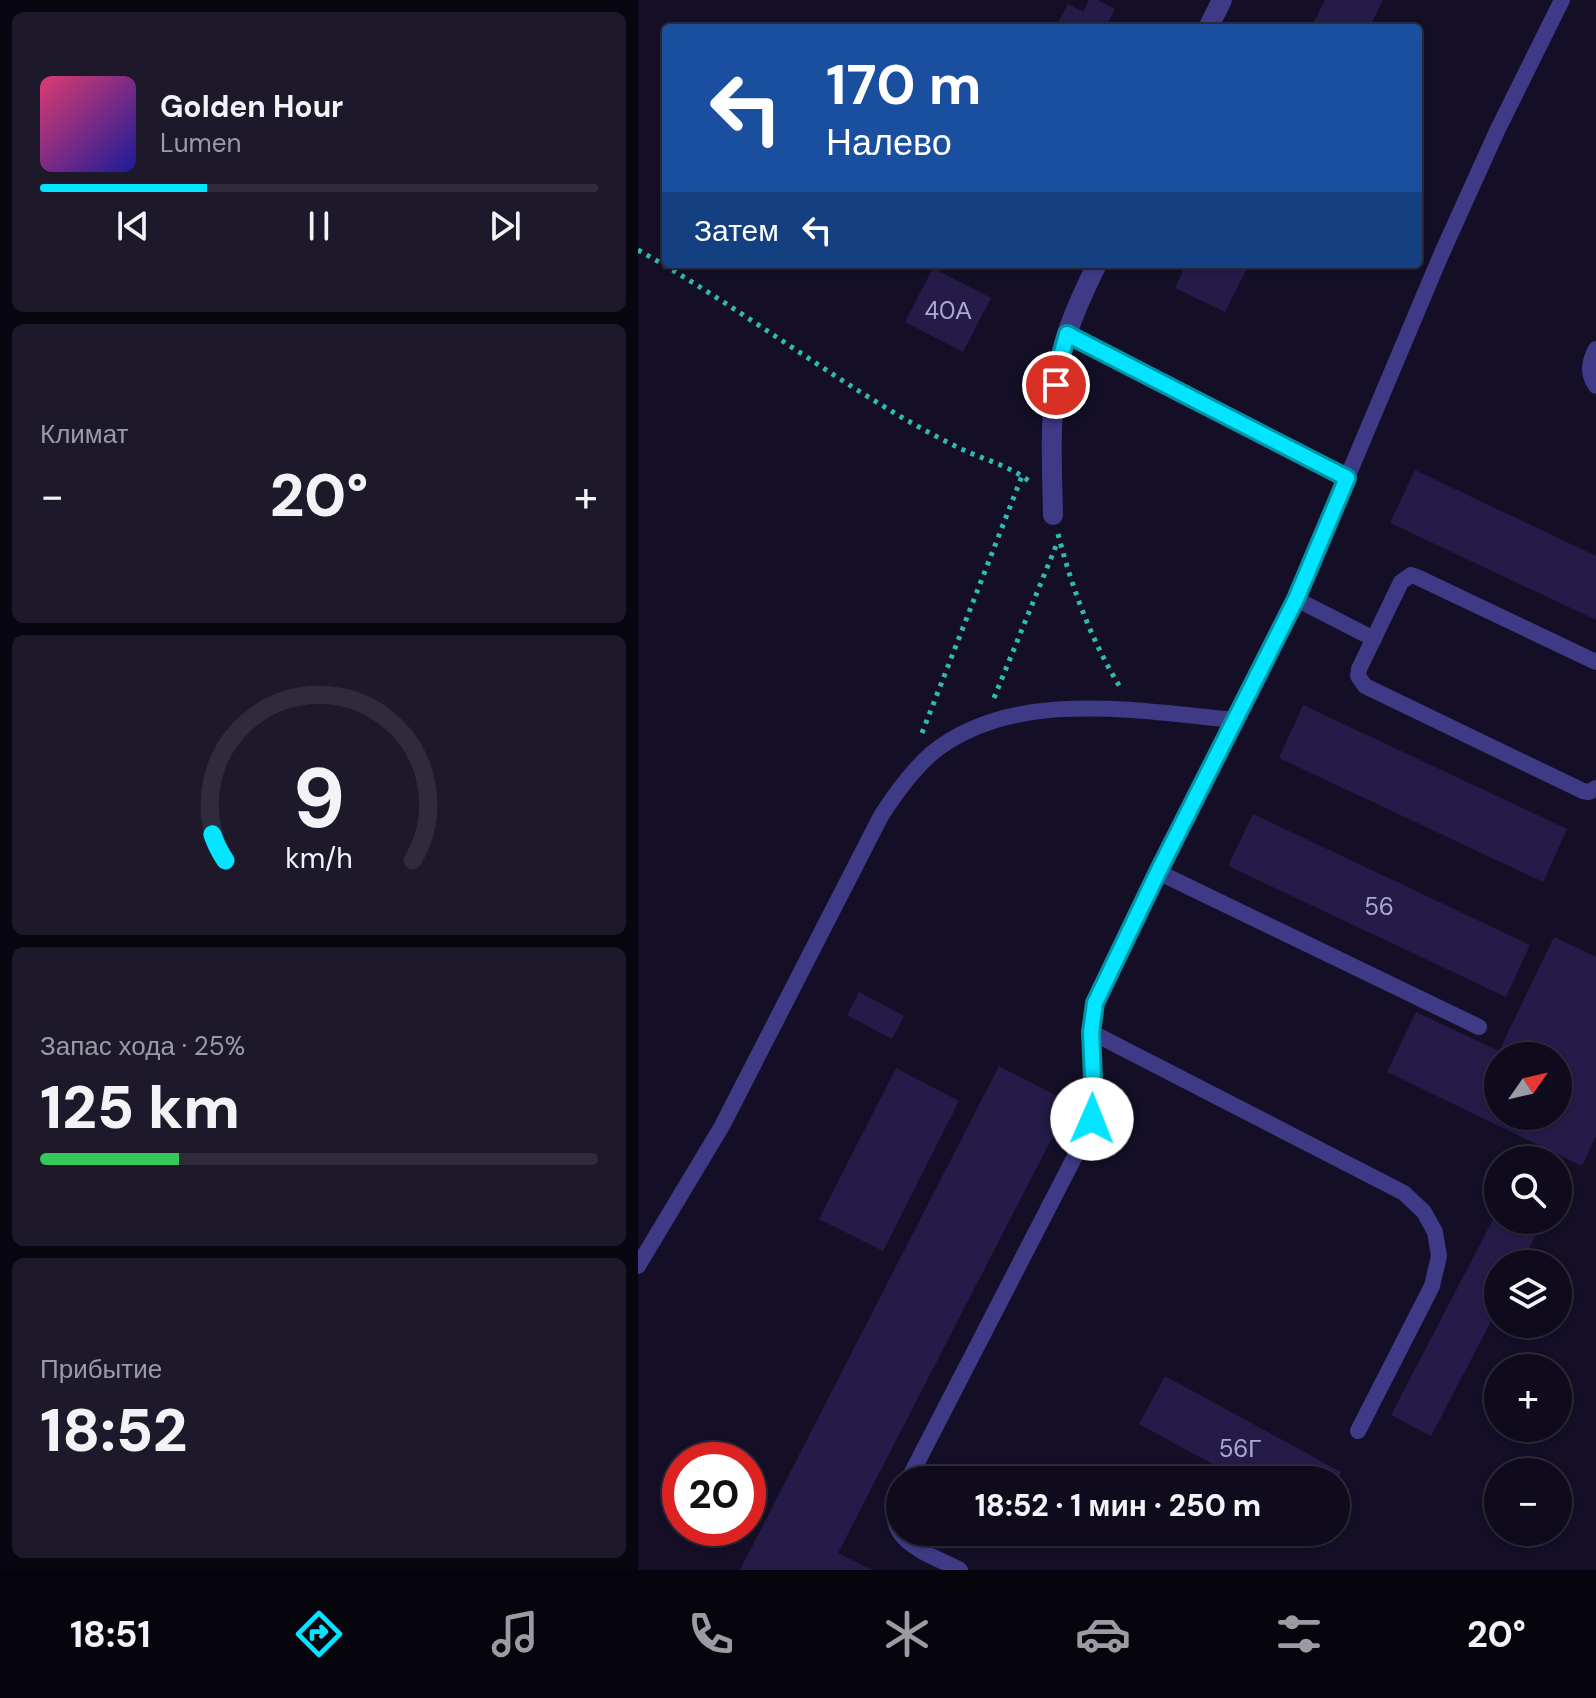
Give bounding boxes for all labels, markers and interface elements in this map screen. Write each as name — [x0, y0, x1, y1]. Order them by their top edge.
text: 170 m — [826, 48, 981, 121]
icon: left — [694, 56, 798, 160]
text: Golden Hour — [160, 87, 343, 126]
text: Налево — [826, 119, 952, 166]
text: Lumen — [160, 126, 241, 160]
icon: previous — [111, 204, 155, 248]
icon: pause — [297, 204, 341, 248]
icon: next — [483, 204, 527, 248]
icon: left — [795, 208, 839, 252]
text: Затем — [694, 211, 779, 250]
house number: 40А — [925, 295, 972, 326]
pin — [1022, 351, 1090, 419]
icon: arrive — [1034, 363, 1078, 407]
text: Климат — [40, 417, 129, 451]
text: 20° — [270, 456, 368, 535]
text: − — [40, 467, 64, 525]
text: + — [574, 467, 598, 525]
text: 9 — [293, 744, 345, 853]
text: km/h — [285, 840, 353, 877]
house number: 56 — [1364, 891, 1394, 922]
text: Запас хода · 25% — [40, 1029, 245, 1063]
north arrow — [1484, 1042, 1572, 1130]
map controls — [1484, 1042, 1572, 1546]
text: 125 km — [40, 1068, 240, 1147]
position arrow — [1050, 1077, 1134, 1161]
button: search — [1484, 1146, 1572, 1234]
button: layers — [1484, 1250, 1572, 1338]
text: Прибытие — [40, 1352, 162, 1386]
button: + — [1484, 1354, 1572, 1442]
text: 18:52 — [40, 1391, 188, 1470]
house number: 56Г — [1219, 1433, 1261, 1464]
speed limit sign: 20 — [662, 1442, 766, 1546]
button: − — [1484, 1458, 1572, 1546]
text: 18:52 · 1 мин · 250 m — [975, 1486, 1261, 1525]
icon: directions — [291, 1606, 347, 1662]
icon: music — [487, 1606, 543, 1662]
icon: phone — [683, 1606, 739, 1662]
icon: climate — [879, 1606, 935, 1662]
icon: car — [1075, 1606, 1131, 1662]
icon: filters — [1271, 1606, 1327, 1662]
text: 18:51 — [70, 1611, 151, 1658]
text: 20° — [1467, 1611, 1526, 1658]

